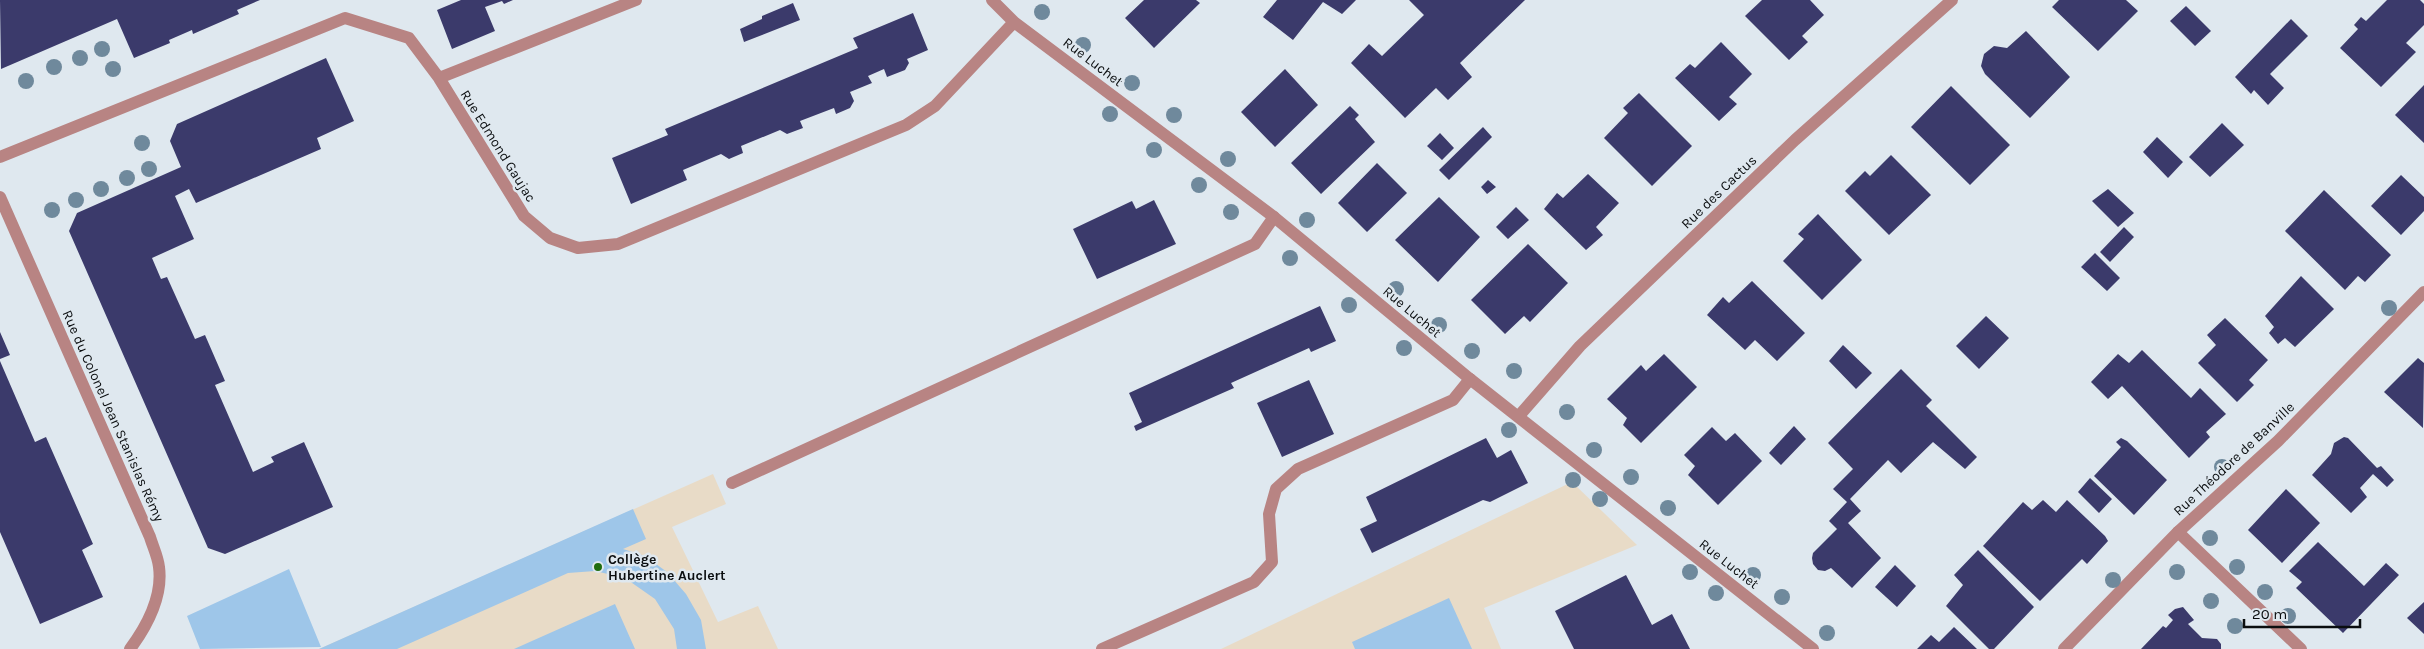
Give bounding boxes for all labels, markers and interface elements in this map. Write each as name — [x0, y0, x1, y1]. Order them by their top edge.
street label: Rue Luchet — [1060, 34, 1126, 90]
street label: Rue Edmond Gaujac — [457, 87, 539, 205]
street label: Rue des Cactus — [1678, 152, 1760, 232]
street label: Rue Luchet — [1379, 283, 1445, 341]
street label: Rue du Colonel Jean Stanislas Rémy — [59, 308, 168, 525]
street label: Rue Théodore de Banville — [2170, 398, 2298, 520]
street label: Rue Luchet — [1696, 536, 1762, 592]
place label: Collège Hubertine Auclert — [608, 551, 726, 584]
marker: Collège Hubertine Auclert — [592, 561, 604, 573]
scale bar — [2244, 596, 2360, 628]
text: 20 m — [2252, 605, 2287, 623]

